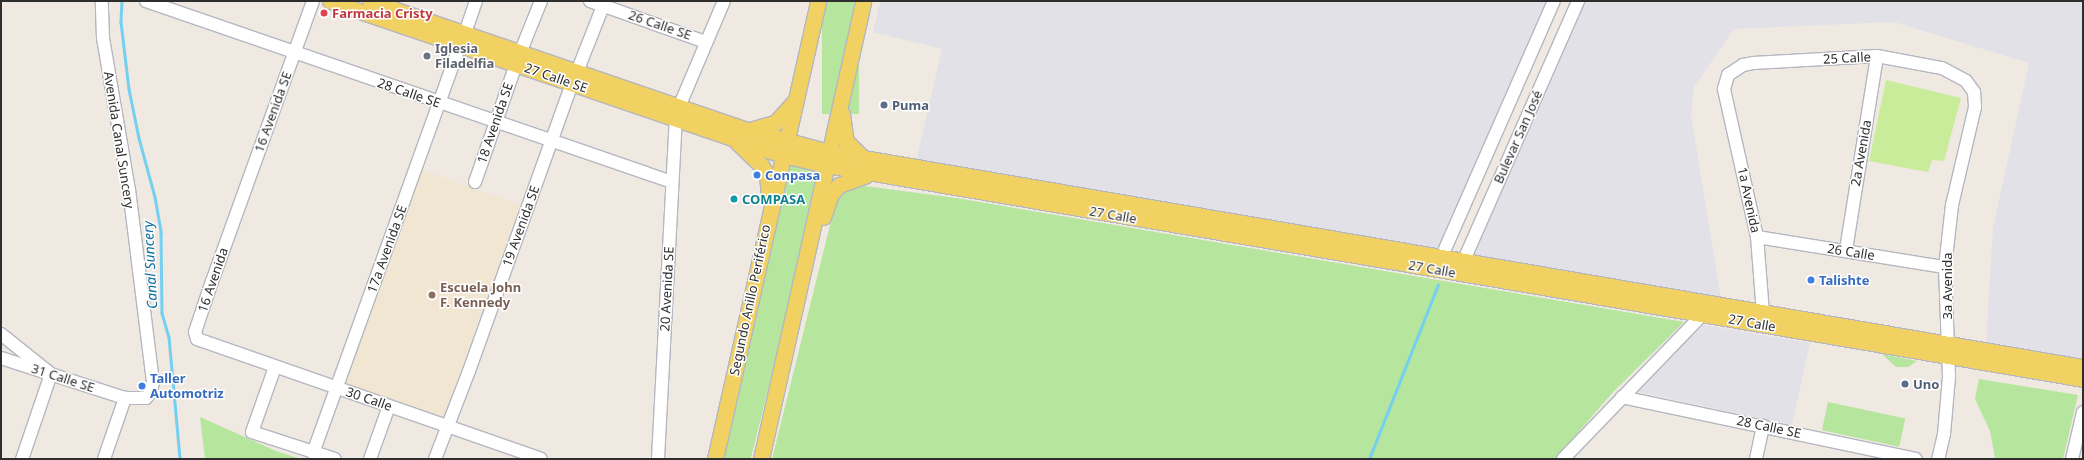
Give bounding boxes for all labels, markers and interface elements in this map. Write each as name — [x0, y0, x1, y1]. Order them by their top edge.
place label: Farmacia Cristy — [332, 5, 433, 21]
street label: 26 Calle SE — [626, 7, 694, 43]
marker: Farmacia Cristy — [319, 8, 329, 18]
place label: Iglesia Filadelfia — [435, 41, 494, 72]
street label: 25 Calle — [1823, 49, 1871, 67]
marker: Iglesia Filadelfia — [422, 51, 432, 61]
street label: 27 Calle SE — [522, 60, 590, 96]
street label: 16 Avenida SE — [251, 69, 295, 155]
street label: Avenida Canal Suncery — [100, 70, 138, 210]
street label: 28 Calle SE — [375, 75, 443, 111]
street label: 18 Avenida SE — [474, 80, 516, 166]
street label: Bulevar San José — [1490, 88, 1546, 186]
place label: Puma — [892, 97, 929, 113]
marker: Puma — [879, 100, 889, 110]
street label: 2a Avenida — [1847, 119, 1875, 187]
street label: 1a Avenida — [1734, 166, 1764, 234]
place label: Conpasa — [765, 167, 820, 183]
marker: Conpasa — [752, 170, 762, 180]
street label: 19 Avenida SE — [499, 183, 543, 269]
place label: COMPASA — [742, 191, 805, 207]
marker: COMPASA — [729, 194, 739, 204]
street label: 17a Avenida SE — [364, 203, 410, 295]
street label: 27 Calle — [1088, 203, 1138, 227]
water label: Canal Suncery — [139, 221, 161, 309]
street label: Segundo Anillo Periférico — [726, 223, 774, 377]
street label: 26 Calle — [1826, 241, 1876, 263]
street label: 16 Avenida — [195, 246, 231, 314]
street label: 20 Avenida SE — [657, 246, 677, 332]
street label: 3a Avenida — [1939, 252, 1955, 320]
street label: 27 Calle — [1407, 257, 1457, 281]
place label: Talishte — [1819, 272, 1869, 288]
marker: Talishte — [1806, 275, 1816, 285]
place label: Escuela John F. Kennedy — [440, 280, 521, 311]
marker: Escuela John F. Kennedy — [427, 290, 437, 300]
street label: 27 Calle — [1727, 311, 1777, 335]
street label: 31 Calle SE — [29, 360, 97, 396]
place label: Taller Automotriz — [150, 371, 224, 402]
place label: Uno — [1913, 376, 1939, 392]
marker: Uno — [1900, 379, 1910, 389]
marker: Taller Automotriz — [137, 381, 147, 391]
street label: 30 Calle — [344, 384, 394, 414]
street label: 28 Calle SE — [1735, 413, 1803, 441]

